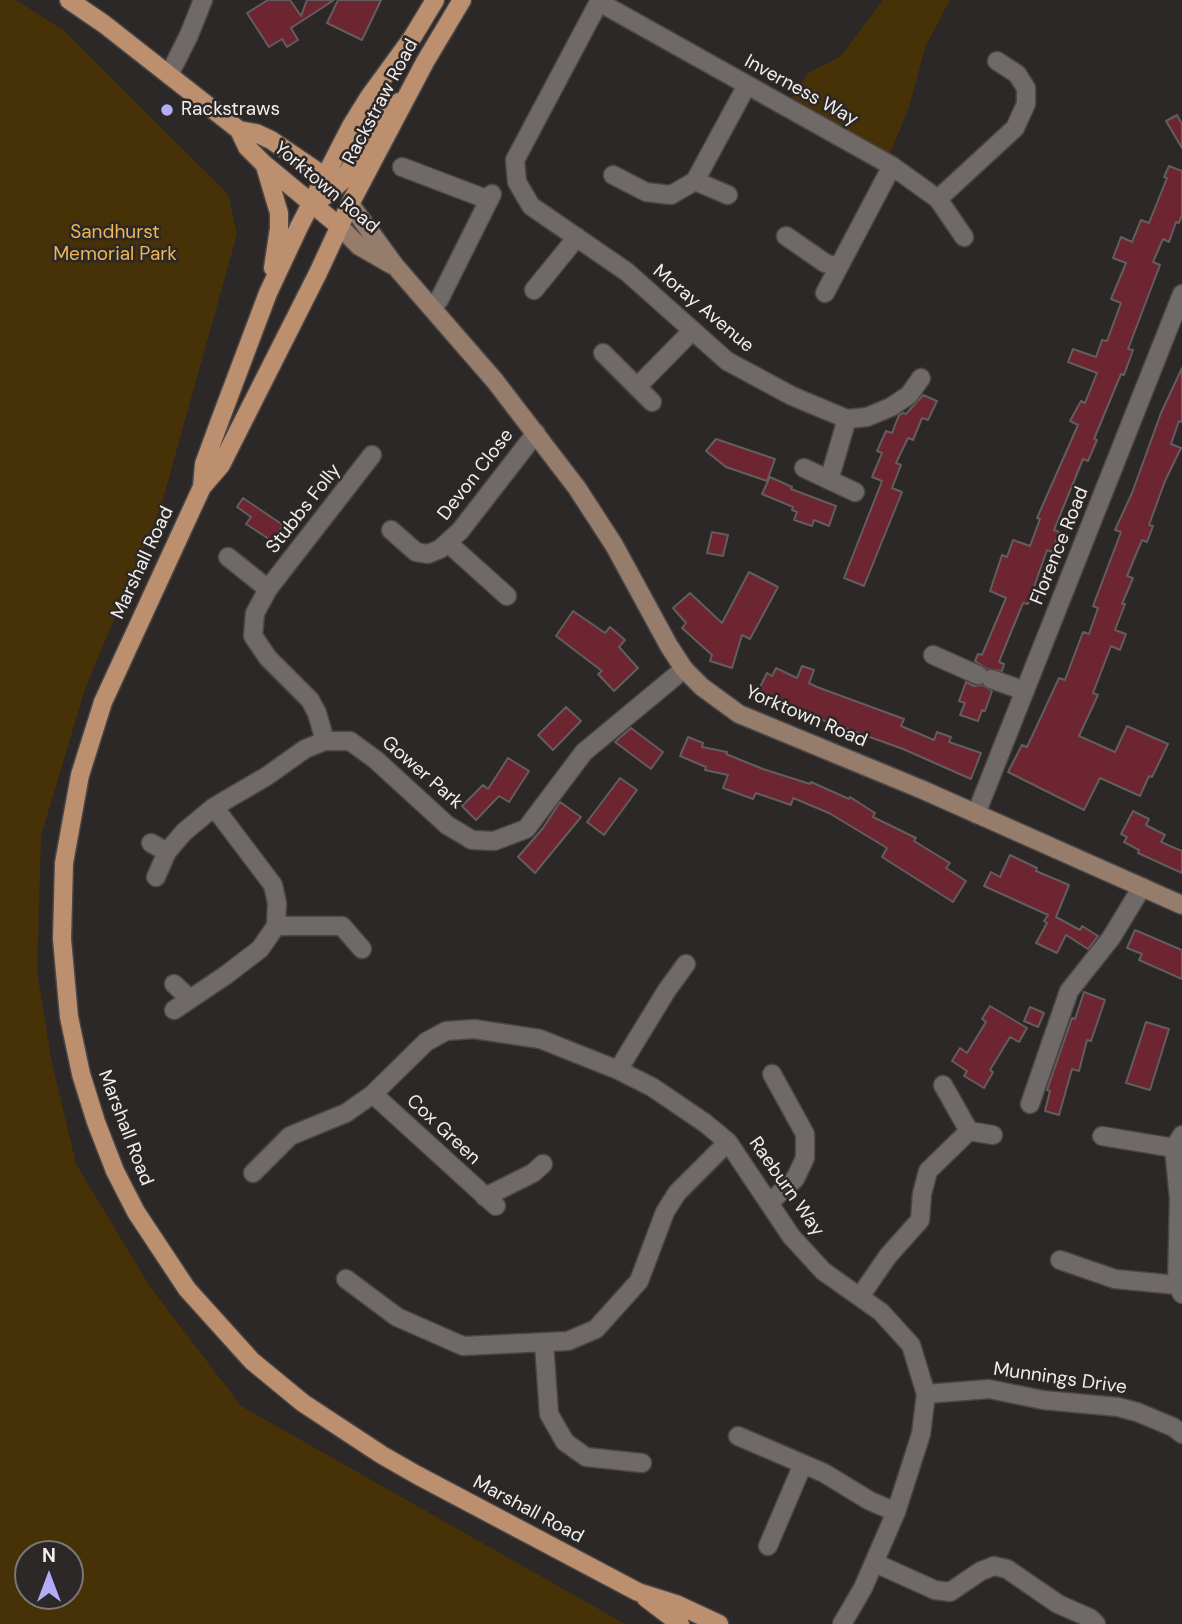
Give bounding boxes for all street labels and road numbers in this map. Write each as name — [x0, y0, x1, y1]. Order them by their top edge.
street label: Rackstraw Road — [338, 35, 424, 169]
street label: Inverness Way — [740, 50, 862, 132]
street label: Yorktown Road — [269, 137, 383, 239]
street label: Moray Avenue — [648, 260, 758, 358]
street label: Devon Close — [433, 425, 519, 525]
street label: Stubbs Folly — [262, 460, 346, 558]
street label: Florence Road — [1026, 484, 1094, 608]
street label: Marshall Road — [107, 503, 179, 623]
street label: Yorktown Road — [742, 681, 870, 753]
street label: Gower Park — [377, 732, 467, 814]
street label: Marshall Road — [93, 1067, 157, 1189]
street label: Cox Green — [401, 1090, 485, 1170]
street label: Raeburn Way — [743, 1133, 829, 1241]
street label: Munnings Drive — [992, 1358, 1128, 1400]
street label: Marshall Road — [469, 1471, 587, 1549]

